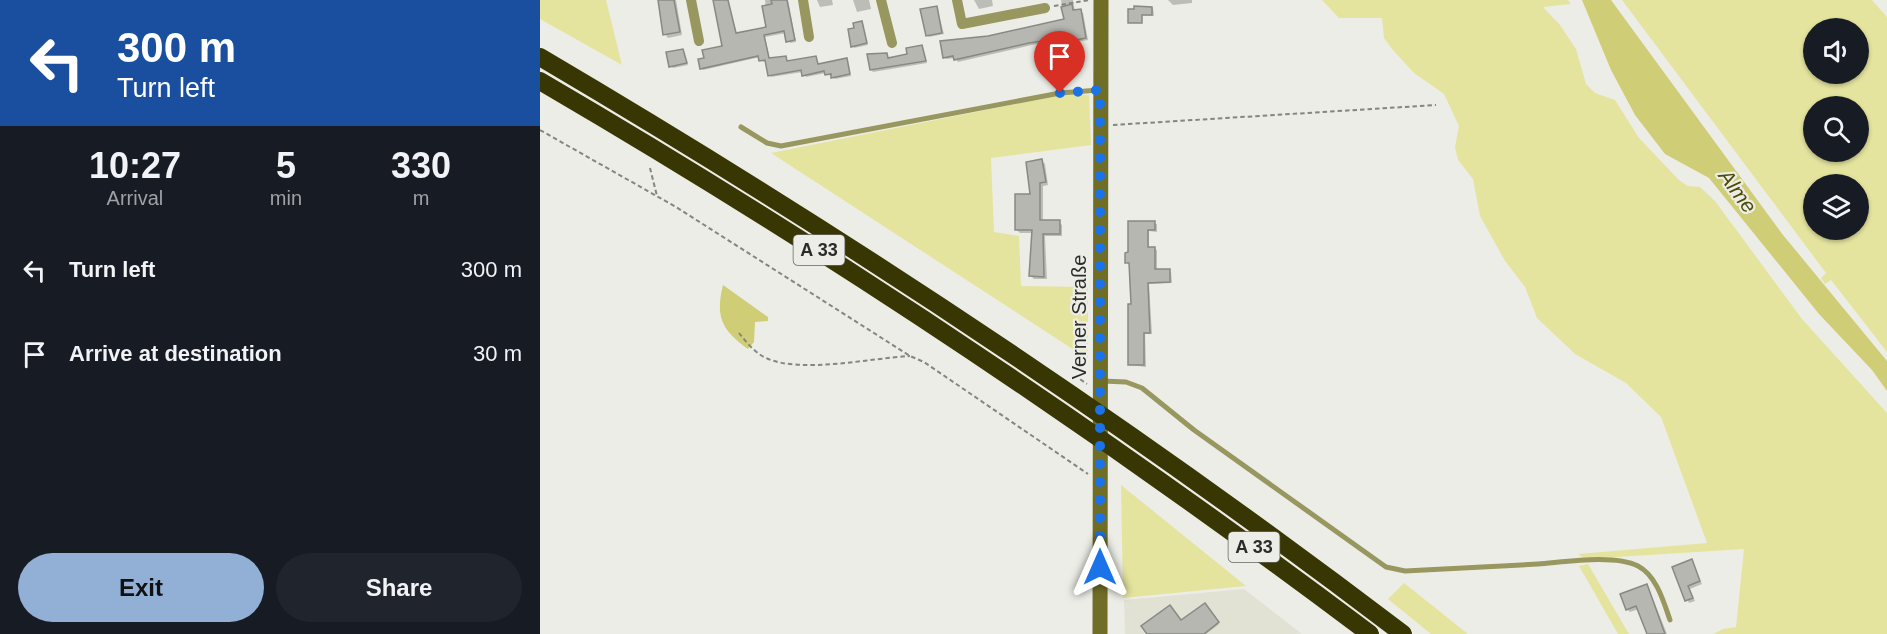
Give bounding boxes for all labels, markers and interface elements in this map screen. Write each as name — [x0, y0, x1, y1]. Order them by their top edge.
map controls — [1803, 18, 1869, 240]
button: sound — [1803, 18, 1869, 84]
icon: left — [18, 24, 96, 102]
text: 300 m — [117, 24, 236, 71]
pin — [1034, 31, 1085, 93]
icon: arrive — [1043, 40, 1076, 73]
text: Turn left — [117, 73, 215, 103]
button: search — [1803, 96, 1869, 162]
text: 10:27 — [89, 145, 181, 186]
text: 5 — [276, 145, 296, 186]
text: 330 — [391, 145, 451, 186]
water label: Alme — [1713, 163, 1761, 217]
button: layers — [1803, 174, 1869, 240]
text: Arrival — [107, 187, 163, 209]
text: min — [270, 187, 302, 209]
text: m — [413, 187, 429, 209]
road number: A 33 — [794, 235, 844, 265]
icon: left — [18, 254, 51, 287]
street label: Verner Straße — [1068, 255, 1090, 379]
text: Turn left — [69, 257, 155, 282]
text: 300 m — [461, 257, 522, 282]
icon: arrive — [18, 338, 51, 371]
text: Arrive at destination — [69, 341, 282, 366]
text: 30 m — [473, 341, 522, 366]
road number: A 33 — [1228, 532, 1280, 562]
position arrow — [1068, 535, 1132, 599]
button: Exit — [18, 553, 264, 622]
button: Share — [276, 553, 522, 622]

